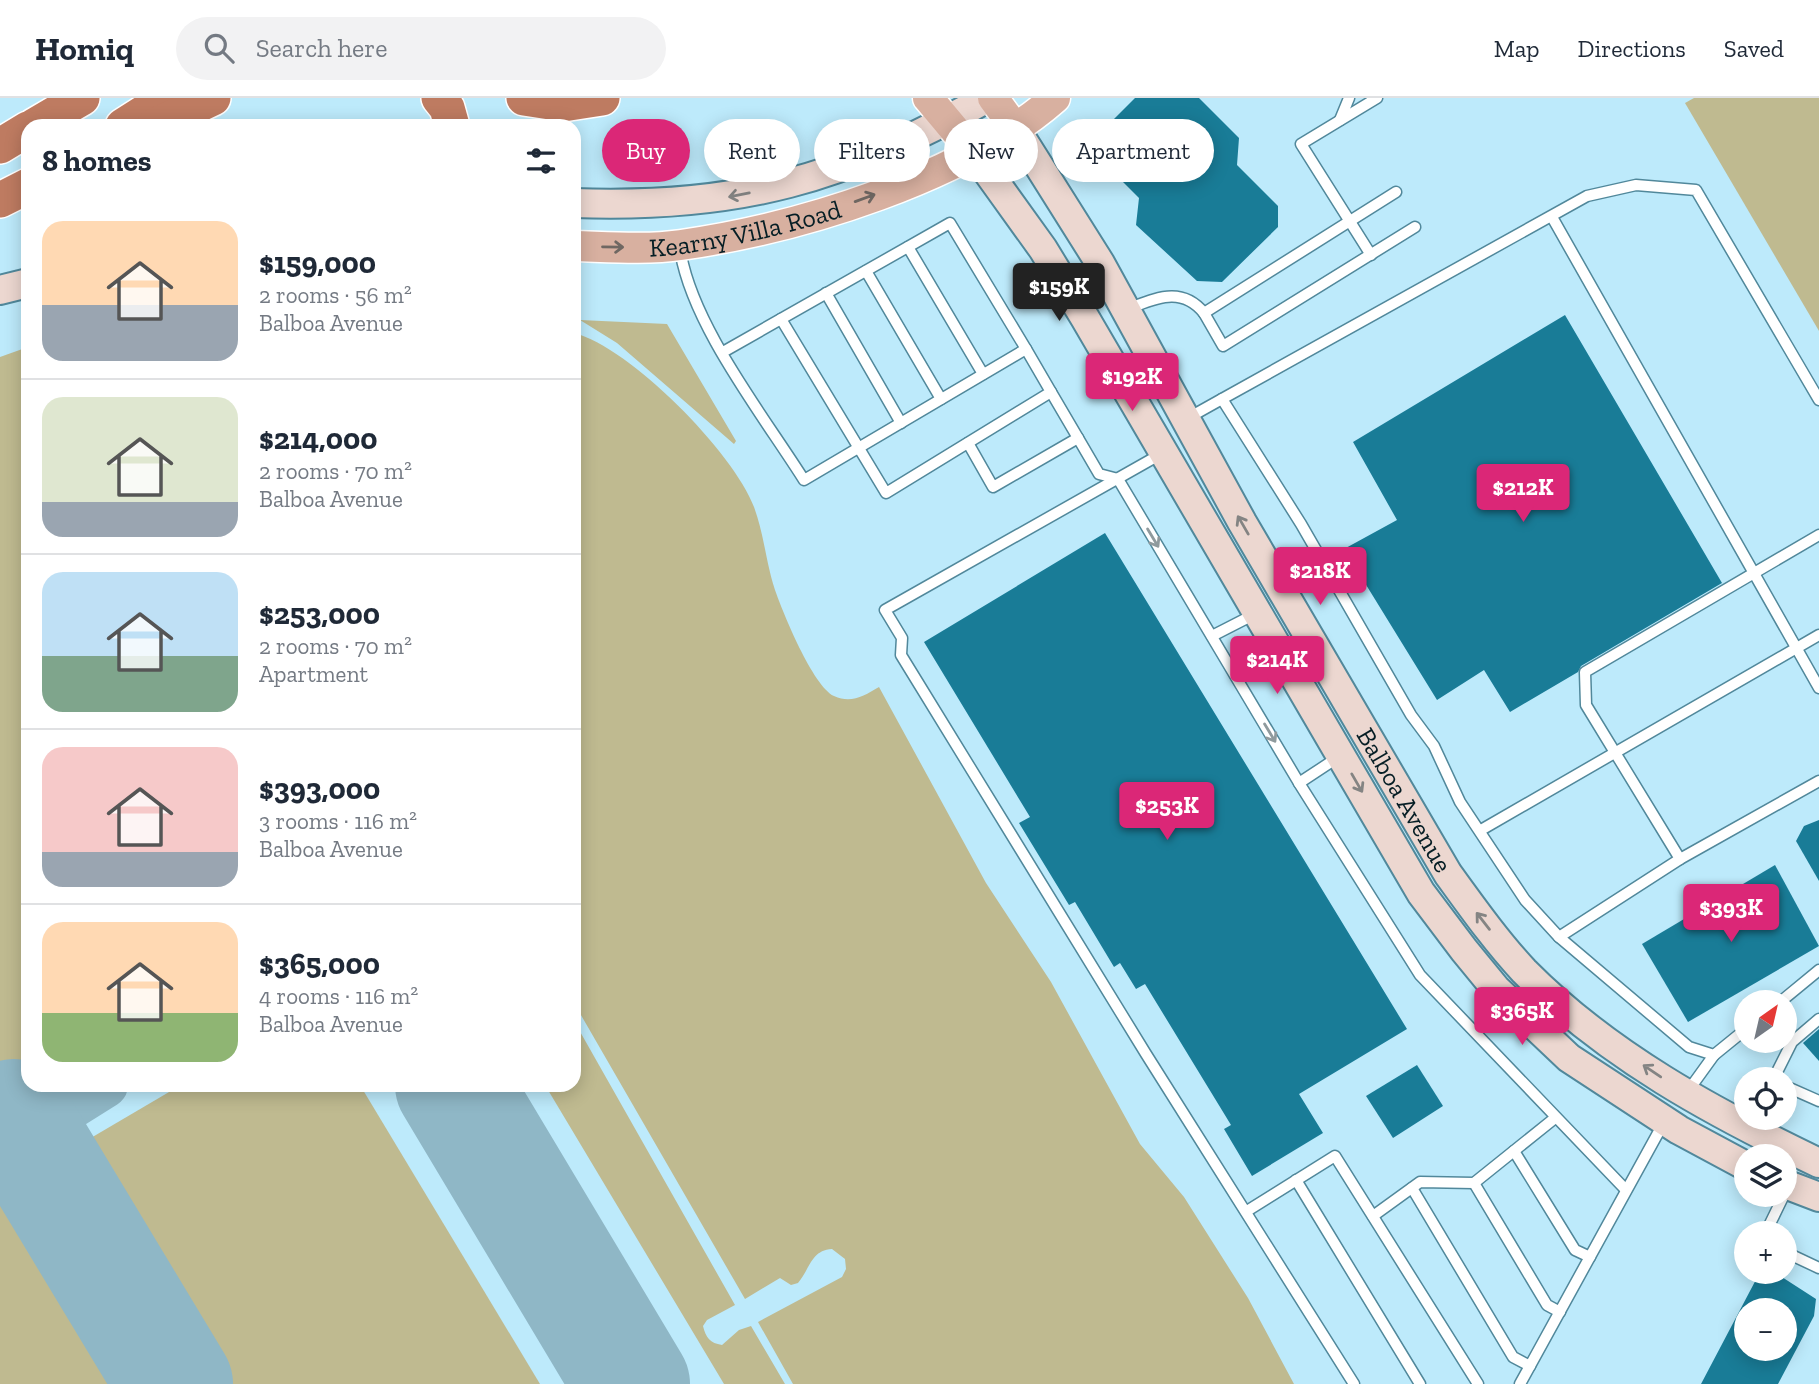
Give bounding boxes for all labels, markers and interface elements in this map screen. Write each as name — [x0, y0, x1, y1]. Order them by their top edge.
search box — [176, 17, 666, 80]
text: Homiq — [35, 29, 134, 68]
icon: search — [200, 29, 238, 67]
text: Search here — [256, 32, 387, 64]
text: Map — [1494, 34, 1540, 63]
text: Directions — [1578, 34, 1686, 63]
text: Saved — [1724, 34, 1784, 63]
chip: Buy — [602, 119, 690, 182]
chip: Rent — [704, 119, 800, 182]
chip: Filters — [814, 119, 930, 182]
chip: New — [944, 119, 1038, 182]
chip: Apartment — [1052, 119, 1214, 182]
icon: filters — [522, 142, 560, 180]
text: 8 homes — [42, 143, 151, 179]
one-way arrow — [728, 188, 751, 202]
one-way arrow — [853, 191, 875, 204]
street label: Kearny Villa Road — [648, 193, 845, 264]
one-way arrow — [601, 240, 624, 254]
text: $159,000 — [259, 245, 376, 281]
icon: home — [98, 249, 182, 333]
pin: $159K — [1010, 264, 1108, 323]
text: $159K — [1029, 272, 1089, 300]
text: 2 rooms · 56 m² — [259, 281, 412, 309]
text: Balboa Avenue — [259, 309, 403, 337]
pin: $192K — [1083, 354, 1181, 413]
text: $192K — [1102, 362, 1162, 390]
text: $214,000 — [259, 421, 378, 457]
icon: home — [98, 425, 182, 509]
text: 2 rooms · 70 m² — [259, 457, 412, 485]
pin: $212K — [1474, 464, 1572, 524]
text: $212K — [1493, 473, 1553, 501]
text: Balboa Avenue — [259, 485, 403, 513]
one-way arrow — [1236, 516, 1250, 536]
one-way arrow — [1147, 527, 1161, 547]
pin: $218K — [1271, 547, 1369, 607]
text: $218K — [1290, 556, 1350, 584]
text: $253,000 — [259, 596, 380, 632]
icon: home — [98, 600, 182, 684]
text: 2 rooms · 70 m² — [259, 632, 412, 660]
pin: $214K — [1228, 636, 1326, 696]
text: $214K — [1246, 645, 1308, 673]
text: Apartment — [259, 660, 368, 688]
street label: Balboa Avenue — [1350, 722, 1460, 878]
one-way arrow — [1263, 723, 1277, 743]
text: $393,000 — [259, 771, 380, 807]
one-way arrow — [1350, 772, 1364, 792]
icon: home — [98, 775, 182, 859]
pin: $253K — [1118, 782, 1216, 842]
text: $253K — [1135, 791, 1199, 819]
text: 3 rooms · 116 m² — [259, 807, 417, 835]
text: Balboa Avenue — [259, 835, 403, 863]
pin: $393K — [1682, 884, 1780, 944]
text: $393K — [1699, 893, 1763, 921]
one-way arrow — [1476, 912, 1491, 931]
text: $365,000 — [259, 946, 380, 982]
icon: home — [98, 950, 182, 1034]
text: 4 rooms · 116 m² — [259, 982, 418, 1010]
pin: $365K — [1473, 988, 1571, 1047]
north arrow — [1734, 990, 1797, 1054]
map controls — [1734, 990, 1797, 1361]
text: $365K — [1490, 996, 1554, 1024]
text: Balboa Avenue — [259, 1010, 403, 1038]
one-way arrow — [1643, 1064, 1663, 1078]
button: locate — [1734, 1067, 1797, 1130]
button: layers — [1734, 1144, 1797, 1207]
button: + — [1734, 1221, 1797, 1284]
button: − — [1734, 1298, 1797, 1361]

